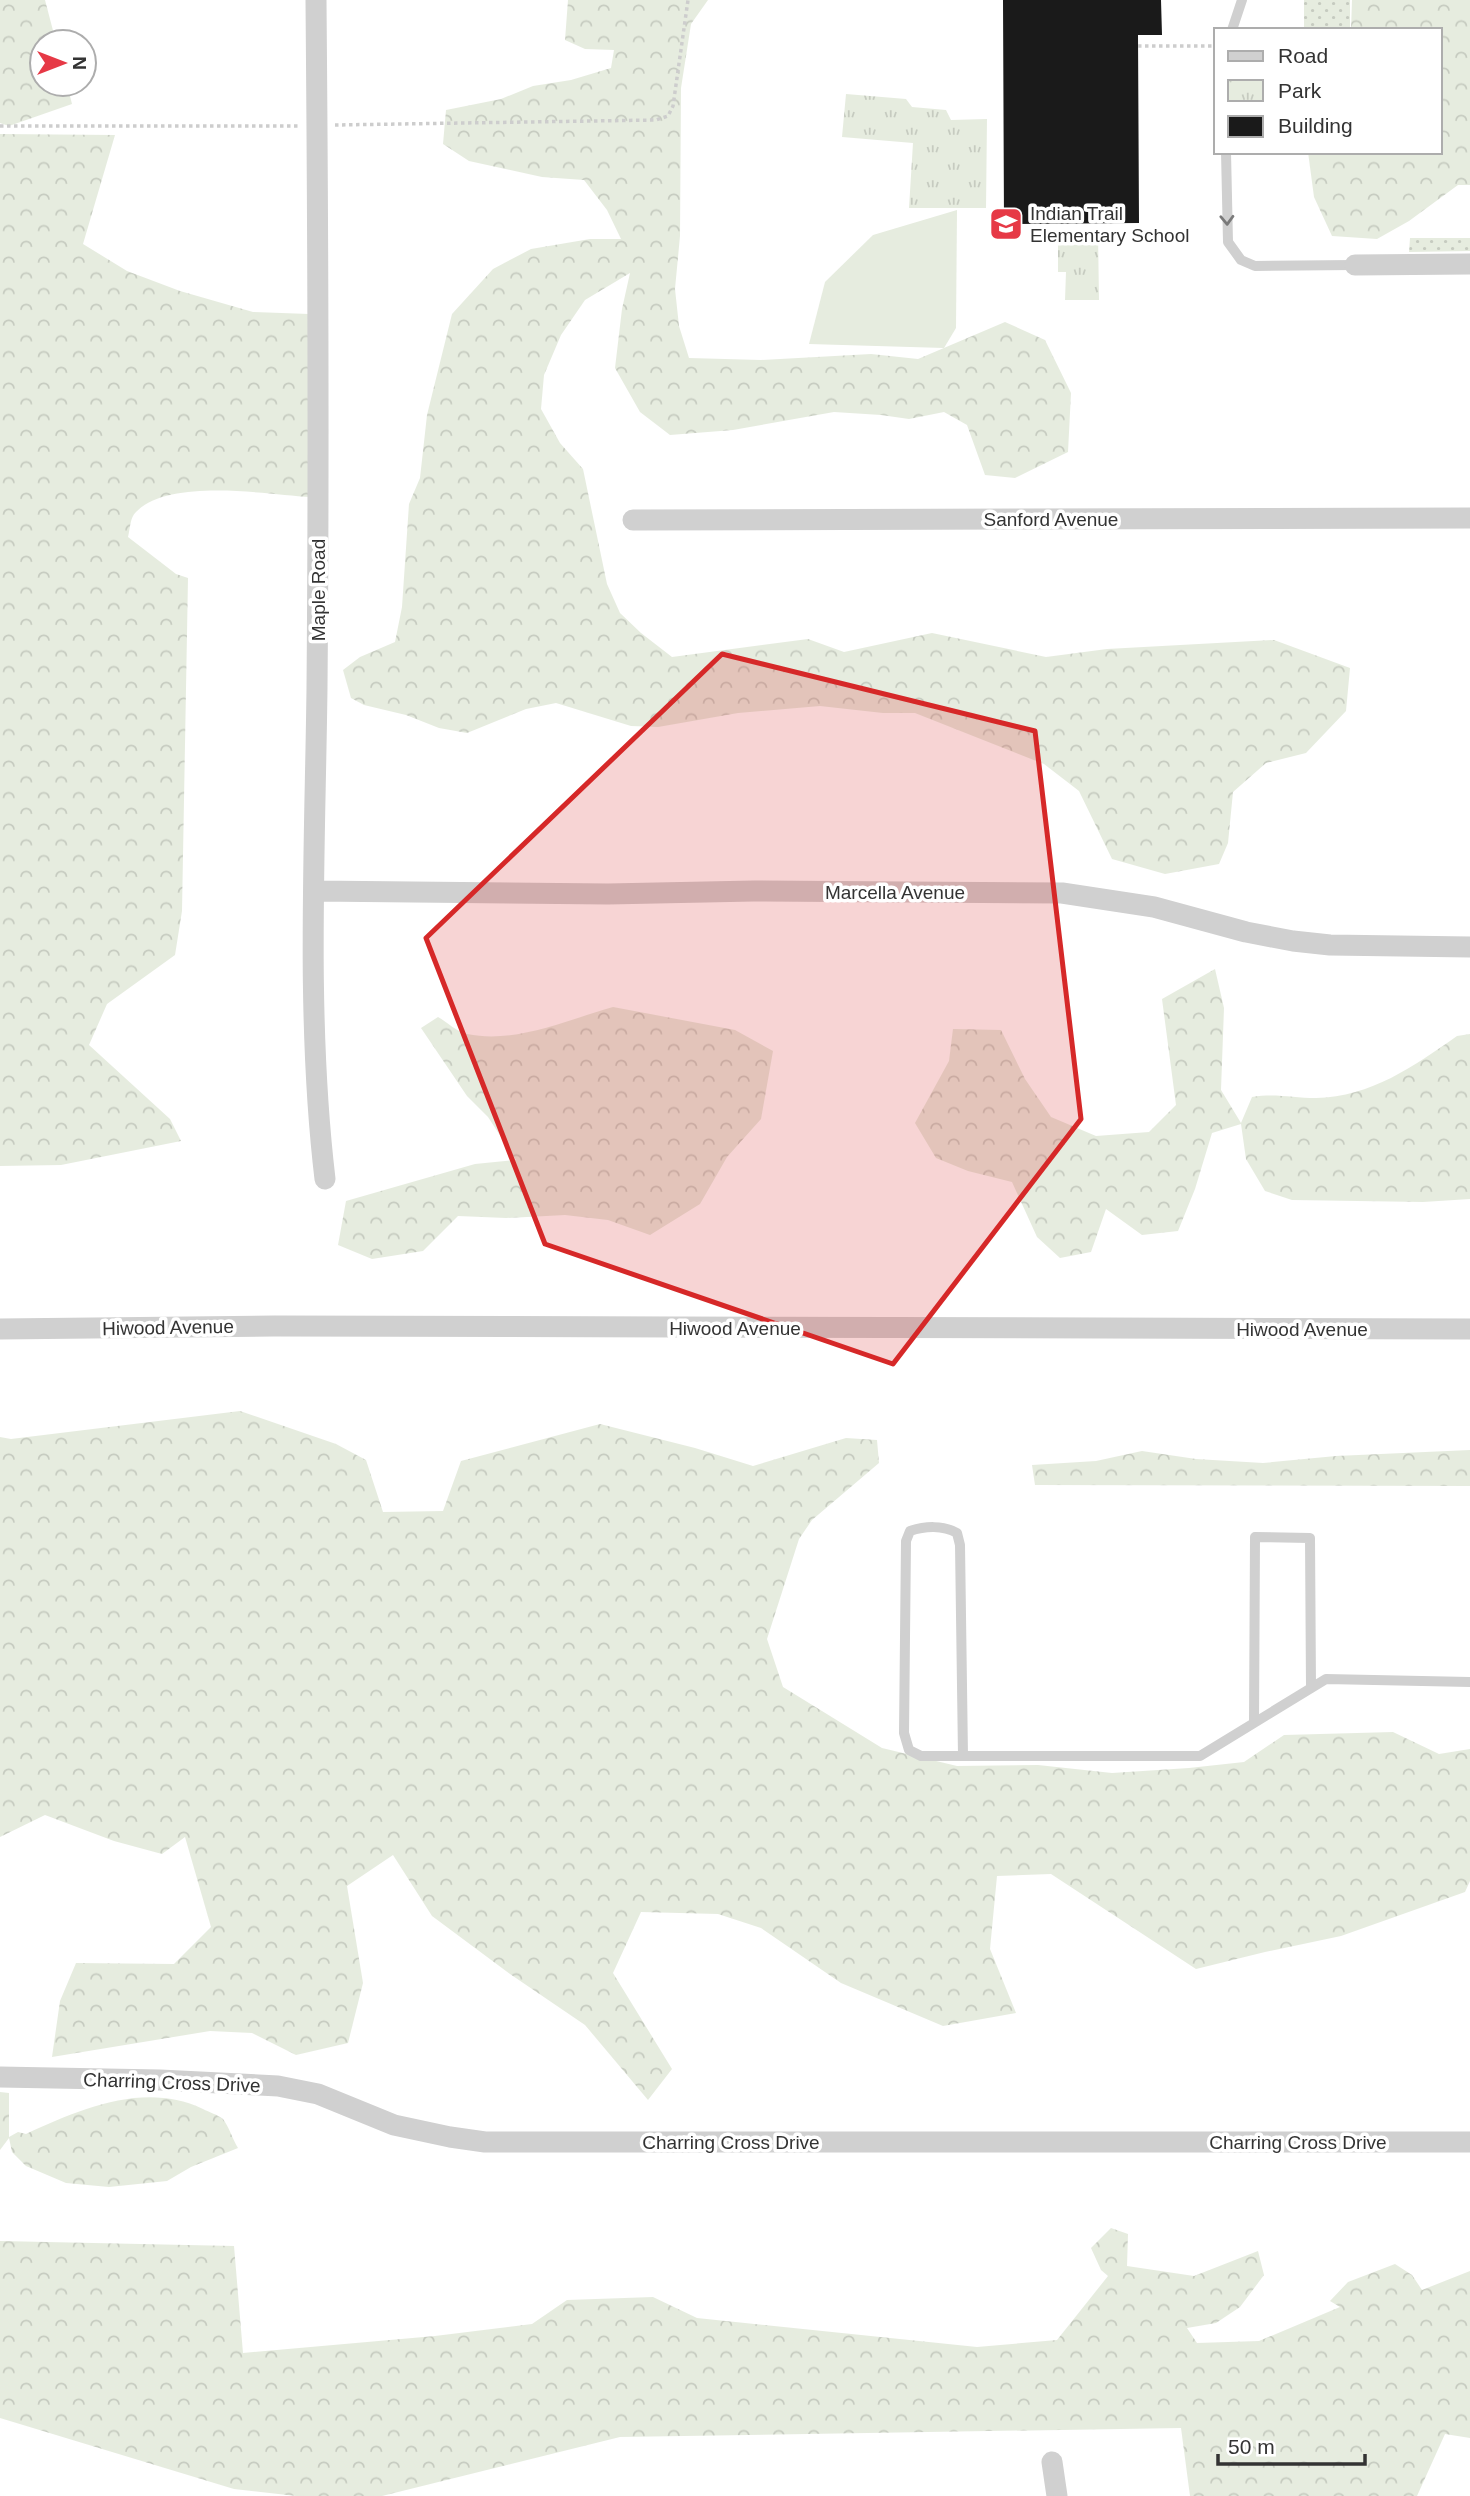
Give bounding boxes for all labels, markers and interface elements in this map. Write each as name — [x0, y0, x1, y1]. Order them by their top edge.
north arrow — [28, 28, 98, 98]
legend — [1214, 28, 1442, 154]
text: Road — [1278, 44, 1328, 67]
text: N — [69, 56, 90, 70]
text: Park — [1278, 79, 1322, 102]
text: Building — [1278, 114, 1353, 137]
place label: Indian Trail Elementary School — [1030, 203, 1189, 246]
school or university icon: Indian Trail Elementary School — [987, 205, 1025, 243]
one-way arrow — [1220, 215, 1235, 226]
street label: Sanford Avenue — [984, 509, 1118, 530]
street label: Maple Road — [308, 539, 329, 641]
street label: Marcella Avenue — [825, 882, 965, 903]
street label: Hiwood Avenue — [102, 1316, 234, 1339]
street label: Hiwood Avenue — [669, 1318, 801, 1339]
street label: Hiwood Avenue — [1236, 1319, 1368, 1340]
street label: Charring Cross Drive — [83, 2069, 261, 2096]
street label: Charring Cross Drive — [642, 2132, 820, 2153]
street label: Charring Cross Drive — [1209, 2132, 1387, 2153]
scale bar — [1218, 2422, 1365, 2466]
text: 50 m — [1228, 2435, 1275, 2458]

